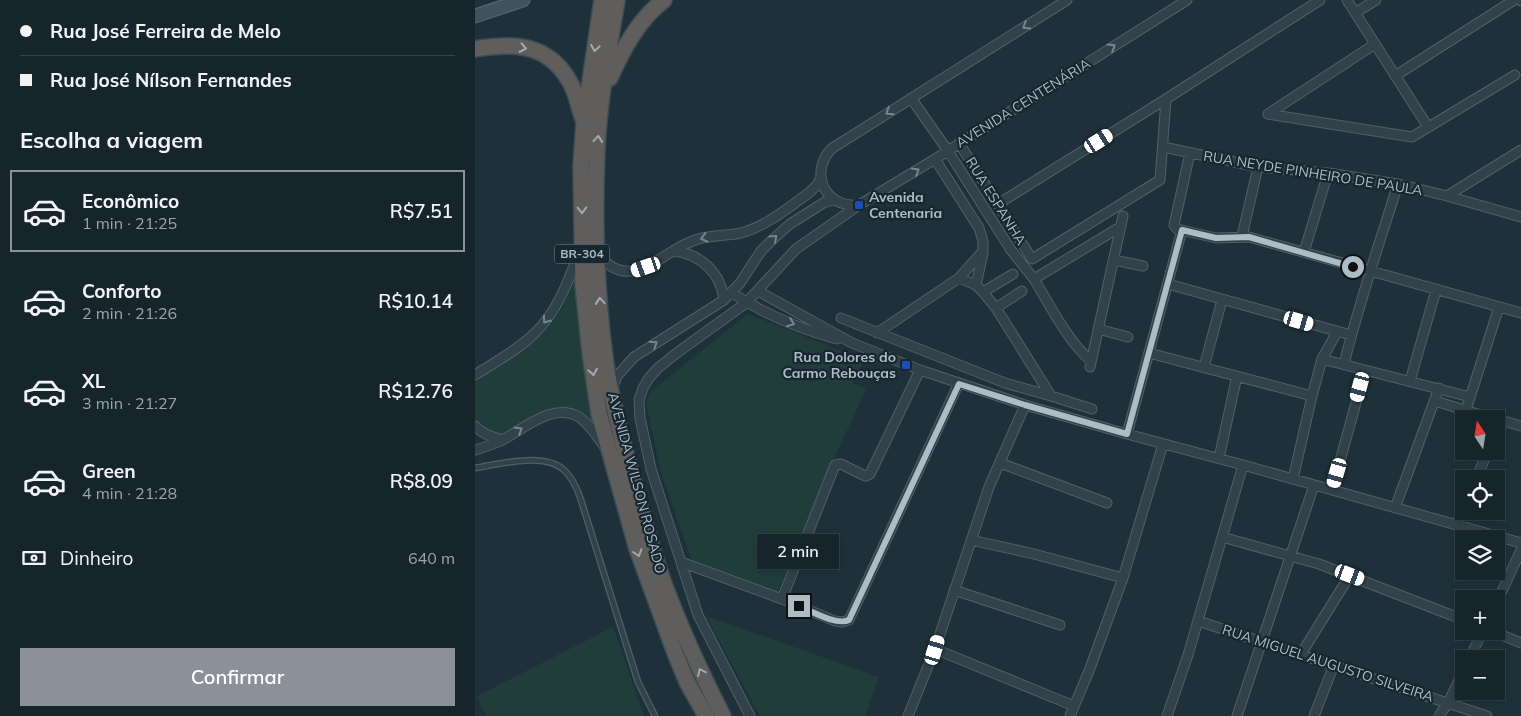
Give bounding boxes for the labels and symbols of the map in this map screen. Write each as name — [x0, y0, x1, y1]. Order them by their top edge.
one-way arrow — [1022, 20, 1032, 29]
one-way arrow — [519, 42, 528, 52]
one-way arrow — [1107, 43, 1116, 53]
one-way arrow — [590, 45, 601, 53]
street label: AVENIDA CENTENÁRIA — [952, 54, 1094, 152]
one-way arrow — [885, 106, 894, 116]
car — [1082, 127, 1115, 155]
one-way arrow — [592, 135, 603, 143]
street label: RUA NEYDE PINHEIRO DE PAULA — [1202, 147, 1425, 199]
street label: RUA ESPANHA — [962, 154, 1031, 249]
one-way arrow — [910, 167, 919, 177]
place label: Avenida Centenaria — [869, 188, 942, 222]
marker: Avenida Centenaria — [853, 199, 865, 211]
one-way arrow — [577, 206, 587, 214]
one-way arrow — [699, 232, 708, 243]
one-way arrow — [768, 235, 777, 244]
road number: BR-304 — [555, 244, 609, 264]
car — [629, 255, 662, 279]
route start — [1342, 256, 1364, 278]
one-way arrow — [594, 297, 605, 305]
car — [1282, 310, 1315, 332]
one-way arrow — [543, 314, 552, 324]
one-way arrow — [786, 317, 794, 327]
one-way arrow — [649, 341, 658, 351]
place label: Rua Dolores do Carmo Rebouças — [782, 348, 896, 382]
marker: Rua Dolores do Carmo Rebouças — [900, 359, 912, 371]
one-way arrow — [587, 367, 597, 376]
car — [1348, 371, 1371, 403]
street label: AVENIDA WILSON ROSADO — [604, 390, 670, 576]
north arrow — [1455, 410, 1505, 460]
one-way arrow — [514, 427, 523, 437]
car — [1325, 457, 1348, 489]
callout: 2 min — [758, 534, 840, 568]
one-way arrow — [633, 548, 643, 556]
car — [1333, 563, 1366, 587]
route end — [788, 595, 810, 617]
street label: RUA MIGUEL AUGUSTO SILVEIRA — [1220, 620, 1437, 706]
car — [923, 633, 946, 667]
one-way arrow — [697, 668, 708, 677]

